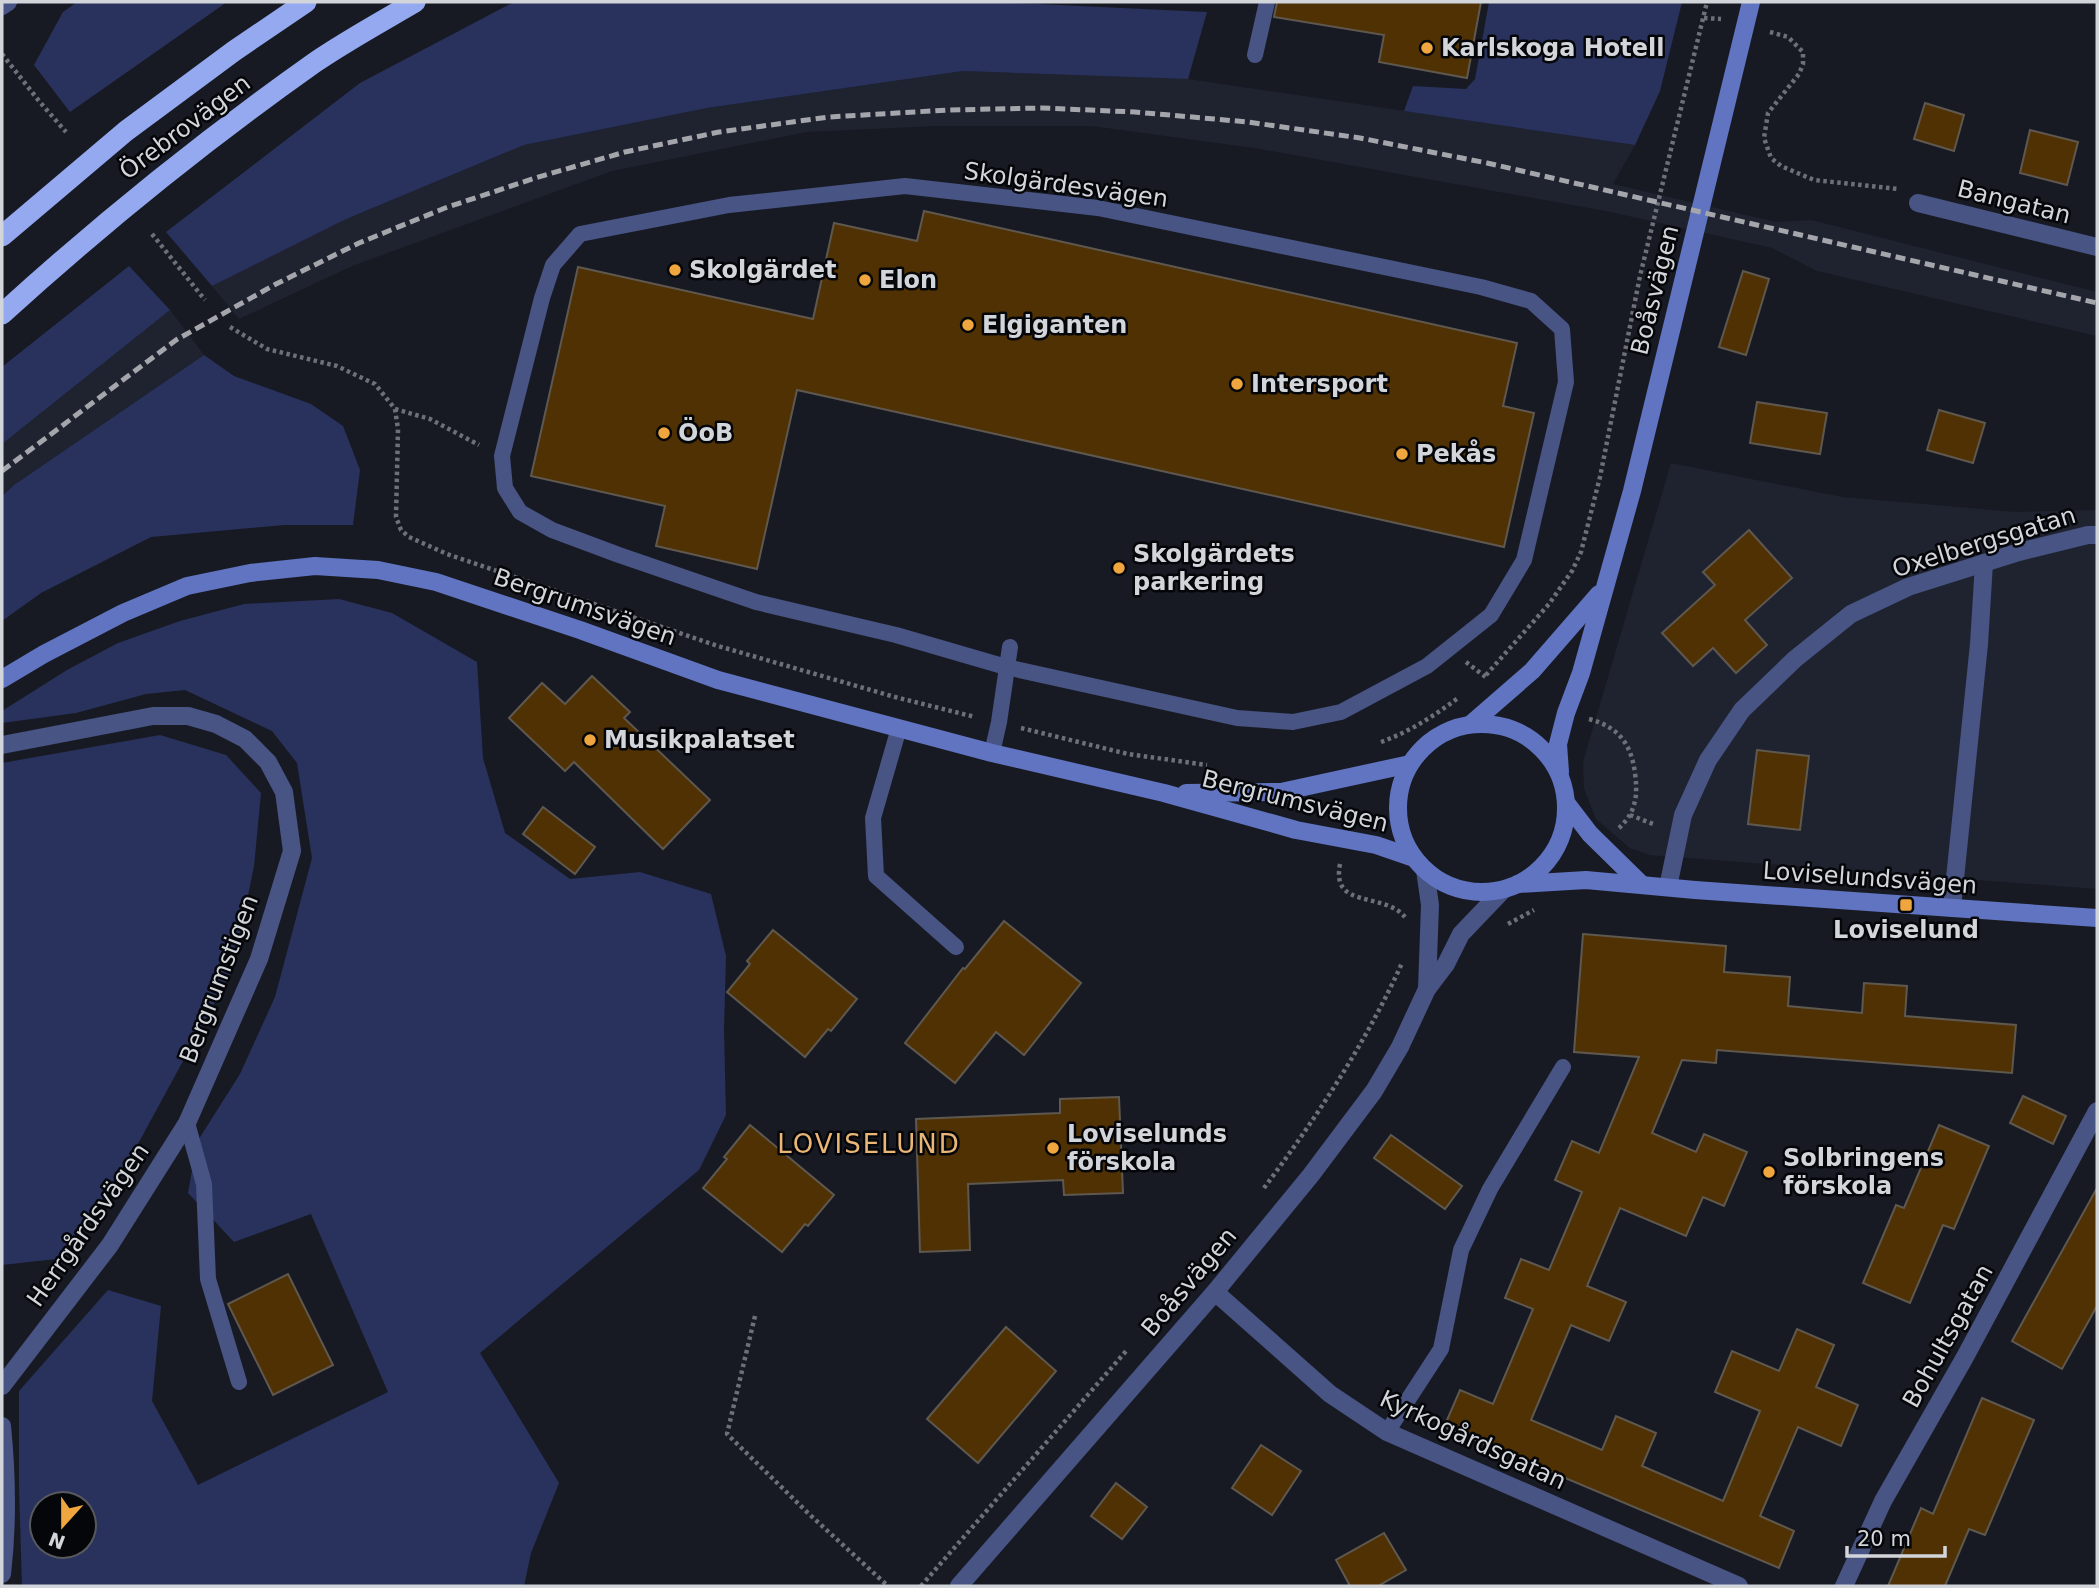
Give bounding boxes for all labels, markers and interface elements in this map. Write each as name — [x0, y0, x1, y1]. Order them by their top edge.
place label: Karlskoga Hotell — [1441, 34, 1664, 62]
marker: Karlskoga Hotell — [1419, 40, 1435, 56]
street label: Örebrovägen — [114, 68, 256, 185]
street label: Skolgärdesvägen — [962, 157, 1170, 213]
street label: Bangatan — [1955, 174, 2073, 230]
street label: Boåsvägen — [1624, 222, 1685, 358]
place label: Skolgärdet — [689, 256, 836, 284]
marker: Skolgärdet — [667, 262, 683, 278]
place label: Elon — [879, 266, 937, 294]
marker: Elon — [857, 272, 873, 288]
place label: Elgiganten — [982, 311, 1127, 339]
marker: Elgiganten — [960, 317, 976, 333]
place label: Intersport — [1251, 370, 1388, 398]
marker: Intersport — [1229, 376, 1245, 392]
place label: ÖoB — [678, 417, 733, 447]
marker: ÖoB — [656, 425, 672, 441]
place label: Pekås — [1416, 439, 1496, 468]
marker: Pekås — [1394, 446, 1410, 462]
street label: Oxelbergsgatan — [1889, 501, 2079, 583]
place label: Skolgärdets parkering — [1133, 540, 1295, 596]
marker: Skolgärdets parkering — [1111, 560, 1127, 576]
street label: Bergrumsvägen — [490, 563, 680, 651]
place label: Musikpalatset — [604, 726, 795, 754]
marker: Musikpalatset — [582, 732, 598, 748]
street label: Bergrumsvägen — [1199, 764, 1391, 838]
street label: Loviselundsvägen — [1762, 857, 1978, 899]
street label: Bergrumstigen — [174, 891, 264, 1067]
marker: Loviselund — [1898, 897, 1914, 913]
place label: Loviselund — [1833, 916, 1979, 944]
place label: Loviselunds förskola — [1067, 1120, 1227, 1176]
district label: LOVISELUND — [777, 1129, 961, 1159]
street label: Herrgårdsvägen — [20, 1137, 155, 1312]
marker: Loviselunds förskola — [1045, 1140, 1061, 1156]
place label: Solbringens förskola — [1783, 1144, 1944, 1200]
marker: Solbringens förskola — [1761, 1164, 1777, 1180]
street label: Boåsvägen — [1135, 1222, 1242, 1342]
street label: Bohultsgatan — [1897, 1259, 1999, 1413]
street label: Kyrkogårdsgatan — [1375, 1384, 1571, 1495]
north arrow — [28, 1490, 98, 1560]
scale bar — [1847, 1514, 1945, 1558]
text: 20 m — [1857, 1527, 1911, 1551]
text: N — [46, 1528, 68, 1554]

